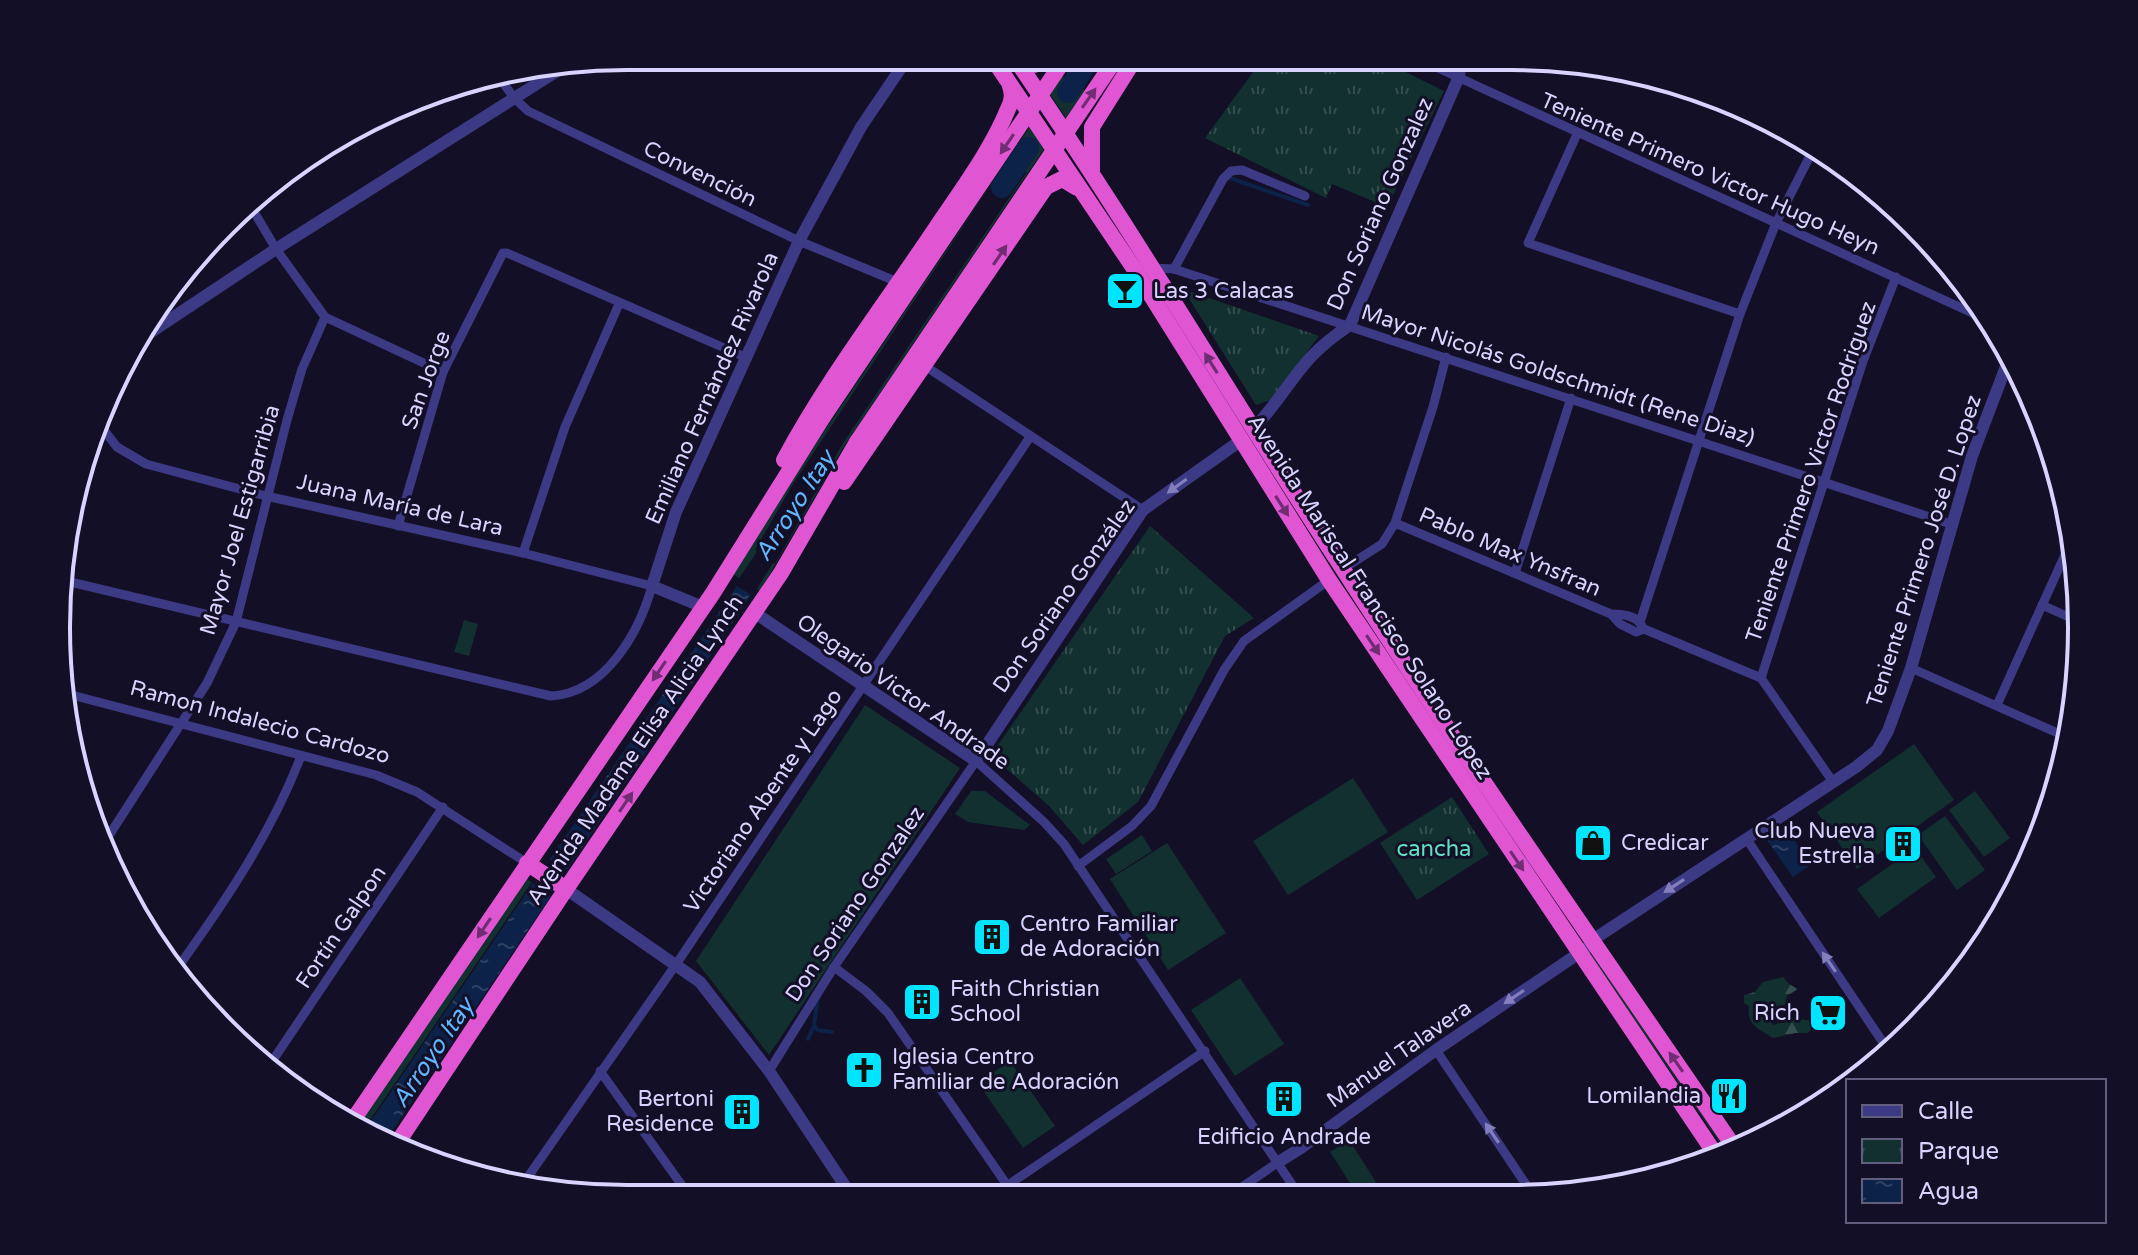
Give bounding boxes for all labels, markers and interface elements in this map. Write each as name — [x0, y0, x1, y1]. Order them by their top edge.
street label: Teniente Primero Victor Hugo Heyn — [1536, 87, 1884, 261]
one-way arrow — [1081, 88, 1096, 109]
street label: Don Soriano Gonzalez — [1321, 94, 1439, 314]
one-way arrow — [1000, 134, 1015, 155]
street label: Convención — [639, 135, 761, 213]
one-way arrow — [992, 245, 1007, 266]
street label: Emiliano Fernández Rivarola — [640, 248, 784, 528]
bar icon: Las 3 Calacas — [1104, 270, 1146, 312]
place label: Las 3 Calacas — [1153, 278, 1294, 304]
street label: Teniente Primero Victor Rodriguez — [1740, 298, 1882, 646]
street label: Mayor Nicolás Goldschmidt (Rene Diaz) — [1358, 299, 1758, 451]
street label: San Jorge — [396, 327, 456, 433]
one-way arrow — [1205, 352, 1219, 374]
street label: Teniente Primero José D. Lopez — [1861, 392, 1987, 710]
street label: Mayor Joel Estigarribia — [195, 402, 285, 638]
street label: Avenida Mariscal Francisco Solano López — [1242, 410, 1498, 784]
water label: Arroyo Itay — [749, 443, 843, 567]
street label: Juana María de Lara — [294, 469, 506, 541]
one-way arrow — [1166, 478, 1187, 493]
street label: Don Soriano González — [987, 494, 1141, 698]
one-way arrow — [1275, 496, 1290, 517]
street label: Pablo Max Ynsfran — [1415, 502, 1605, 602]
street label: Avenida Madame Elisa Alicia Lynch — [521, 590, 749, 910]
street label: Olegario Victor Andrade — [792, 609, 1014, 775]
one-way arrow — [1365, 634, 1379, 656]
one-way arrow — [652, 660, 667, 682]
street label: Ramon Indalecio Cardozo — [127, 675, 393, 769]
street label: Victoriano Abente y Lago — [678, 684, 848, 918]
one-way arrow — [618, 791, 633, 813]
street label: Don Soriano Gonzalez — [780, 801, 930, 1007]
place label: Club Nueva Estrella — [1754, 818, 1875, 869]
shop icon: Credicar — [1572, 822, 1614, 864]
building icon: Club Nueva Estrella — [1882, 823, 1924, 865]
place label: Credicar — [1621, 830, 1709, 856]
park label: cancha — [1397, 836, 1471, 862]
one-way arrow — [1509, 851, 1524, 872]
street label: Fortín Galpon — [290, 861, 392, 993]
one-way arrow — [1663, 878, 1685, 893]
place label: Centro Familiar de Adoración — [1020, 911, 1178, 962]
building icon: Centro Familiar de Adoración — [971, 916, 1013, 958]
one-way arrow — [477, 917, 492, 939]
one-way arrow — [1822, 951, 1837, 972]
place label: Faith Christian School — [950, 976, 1100, 1027]
building icon: Faith Christian School — [901, 981, 943, 1023]
one-way arrow — [1503, 989, 1525, 1004]
water label: Arroyo Itay — [386, 990, 482, 1113]
supermarket icon: Rich — [1807, 992, 1849, 1034]
street label: Manuel Talavera — [1322, 994, 1476, 1114]
place label: Rich — [1754, 1000, 1800, 1026]
place label: Iglesia Centro Familiar de Adoración — [892, 1044, 1119, 1095]
church icon: Iglesia Centro Familiar de Adoración — [843, 1049, 885, 1091]
one-way arrow — [1669, 1052, 1684, 1073]
restaurant icon: Lomilandia — [1708, 1075, 1750, 1117]
building icon: Edificio Andrade — [1263, 1078, 1305, 1120]
legend — [1846, 1079, 2106, 1223]
place label: Lomilandia — [1586, 1083, 1701, 1109]
place label: Bertoni Residence — [606, 1086, 714, 1137]
building icon: Bertoni Residence — [721, 1091, 763, 1133]
text: Calle — [1918, 1097, 1974, 1126]
one-way arrow — [1484, 1123, 1499, 1144]
place label: Edificio Andrade — [1197, 1124, 1371, 1150]
text: Parque — [1918, 1137, 1999, 1166]
text: Agua — [1918, 1177, 1979, 1206]

